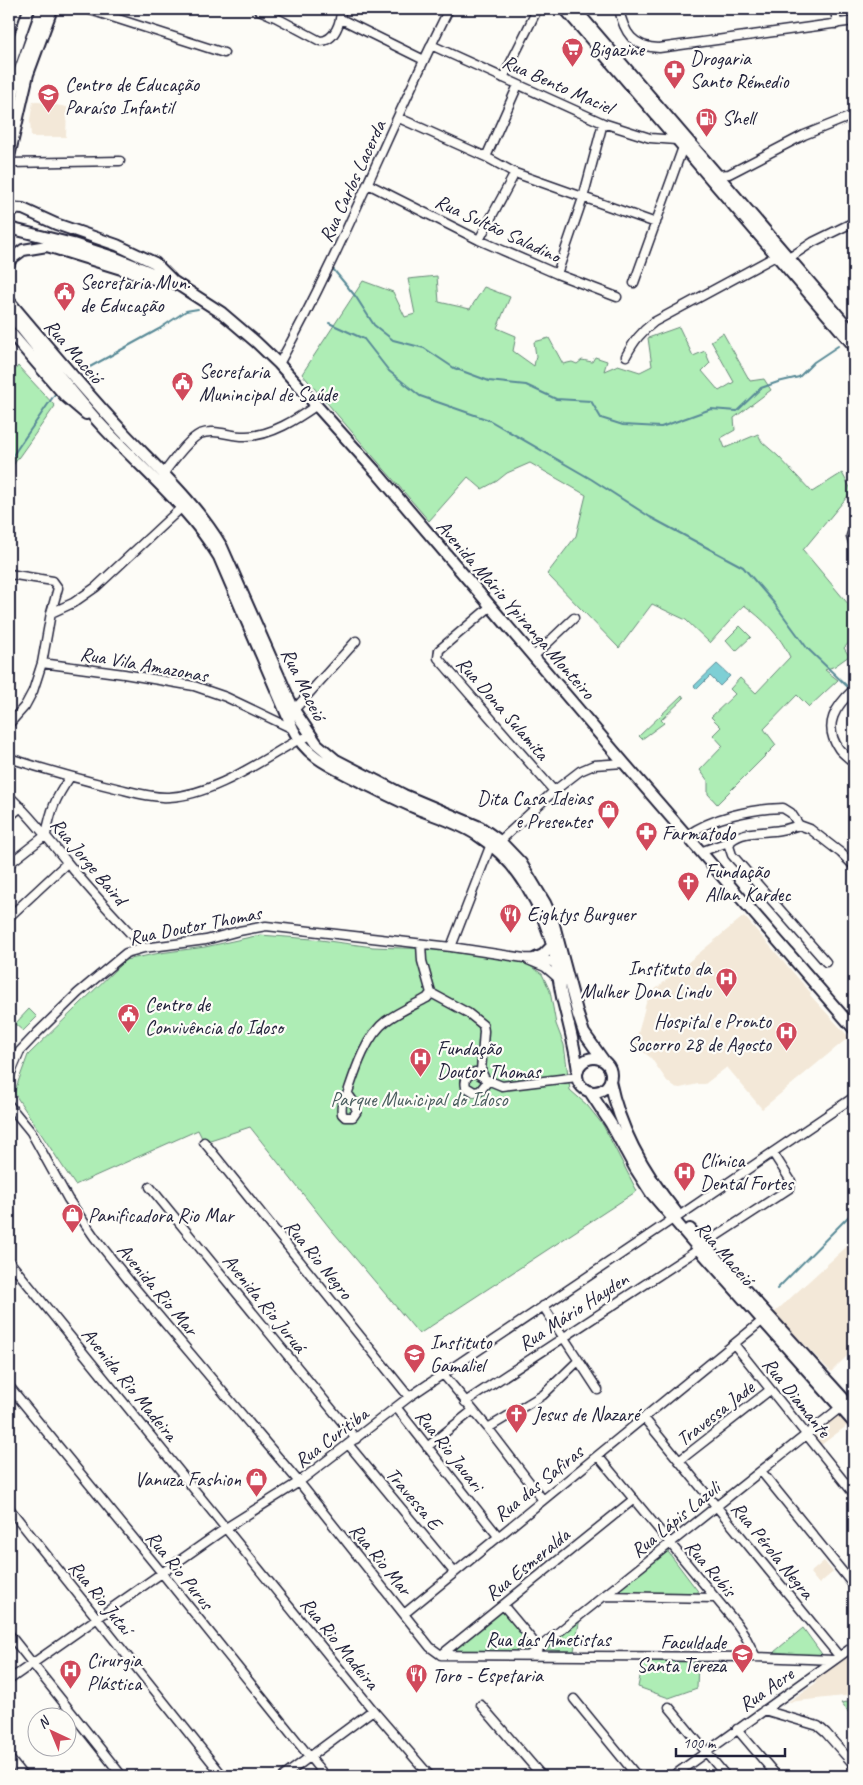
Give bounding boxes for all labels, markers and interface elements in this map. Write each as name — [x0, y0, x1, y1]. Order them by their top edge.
supermarket icon: Bigazine — [561, 37, 585, 68]
place label: Bigazine — [589, 37, 645, 62]
place label: Drogaria Santo Rémedio — [690, 46, 790, 94]
street label: Rua Bento Maciel — [499, 49, 620, 121]
pharmacy icon: Drogaria Santo Rémedio — [662, 58, 686, 89]
place label: Centro de Educação Paraíso Infantil — [65, 72, 200, 120]
school or university icon: Centro de Educação Paraíso Infantil — [37, 83, 61, 114]
fuel station icon: Shell — [694, 106, 718, 137]
place label: Shell — [722, 106, 758, 131]
street label: Rua Carlos Lacerda — [313, 115, 392, 246]
street label: Rua Sultão Saladino — [431, 189, 566, 269]
place label: Secretaria Mun. de Educação — [80, 270, 190, 318]
public building icon: Secretaria Mun. de Educação — [52, 281, 76, 312]
street label: Rua Maceió — [39, 314, 110, 391]
place label: Secretaria Munincipal de Saúde — [199, 359, 338, 407]
public building icon: Secretaria Munincipal de Saúde — [171, 370, 195, 401]
street label: Avenida Mário Ypiranga Monteiro — [431, 514, 601, 705]
street label: Rua Vila Amazonas — [78, 641, 212, 688]
street label: Rua Maceió — [275, 644, 333, 727]
street label: Rua Dona Sulamita — [451, 651, 556, 767]
place label: Dita Casa Ideias e Presentes — [477, 786, 594, 834]
shop icon: Dita Casa Ideias e Presentes — [596, 798, 620, 829]
street label: Rua Jorge Baird — [45, 813, 134, 912]
pharmacy icon: Farmatodo — [634, 821, 658, 852]
place label: Farmatodo — [662, 821, 736, 846]
place label: Fundação Allan Kardec — [705, 859, 791, 907]
church icon: Fundação Allan Kardec — [677, 871, 701, 902]
street label: Rua Doutor Thomas — [127, 900, 265, 951]
restaurant icon: Eightys Burguer — [499, 902, 523, 933]
place label: Eightys Burguer — [527, 902, 638, 927]
place label: Instituto da Mulher Dona Lindu — [580, 956, 713, 1004]
hospital icon: Instituto da Mulher Dona Lindu — [715, 967, 739, 998]
place label: Centro de Convivência do Idoso — [145, 992, 285, 1040]
public building icon: Centro de Convivência do Idoso — [117, 1003, 141, 1034]
place label: Hospital e Pronto Socorro 28 de Agosto — [627, 1009, 772, 1057]
hospital icon: Hospital e Pronto Socorro 28 de Agosto — [775, 1021, 799, 1052]
place label: Fundação Doutor Thomas — [437, 1036, 542, 1084]
hospital icon: Fundação Doutor Thomas — [409, 1047, 433, 1078]
park label: Parque Municipal do Idoso — [331, 1087, 508, 1112]
place label: Clínica Dental Fortes — [700, 1148, 795, 1196]
hospital icon: Clínica Dental Fortes — [672, 1160, 696, 1191]
shop icon: Panificadora Rio Mar — [60, 1203, 84, 1234]
place label: Panificadora Rio Mar — [88, 1203, 235, 1228]
street label: Rua Rio Negro — [279, 1214, 359, 1305]
street label: Rua Maceió — [690, 1216, 761, 1293]
street label: Avenida Rio Mar — [112, 1238, 205, 1342]
street label: Avenida Rio Juruá — [217, 1249, 313, 1360]
street label: Rua Mário Hayden — [514, 1266, 634, 1356]
street label: Avenida Rio Madeira — [76, 1322, 184, 1448]
place label: Instituto Gamaliel — [430, 1330, 493, 1378]
school or university icon: Instituto Gamaliel — [402, 1342, 426, 1373]
street label: Rua Diamante — [757, 1352, 837, 1444]
street label: Travessa Jade — [671, 1374, 761, 1452]
street label: Rua Curitiba — [290, 1401, 374, 1473]
church icon: Jesus de Nazaré — [505, 1402, 529, 1433]
place label: Jesus de Nazaré — [532, 1402, 643, 1427]
street label: Rua Rio Jauari — [410, 1404, 491, 1498]
street label: Rua das Safiras — [489, 1438, 590, 1527]
street label: Travessa E — [380, 1462, 448, 1536]
place label: Vanuza Fashion — [135, 1467, 242, 1492]
shop icon: Vanuza Fashion — [245, 1467, 269, 1498]
street label: Rua Lápis Lazuli — [625, 1474, 727, 1563]
street label: Rua Pérola Negra — [726, 1496, 820, 1605]
street label: Rua Rio Mar — [344, 1518, 418, 1602]
street label: Rua Esmeralda — [480, 1521, 576, 1606]
street label: Rua Rio Purus — [140, 1526, 220, 1616]
street label: Rua Rubis — [679, 1535, 743, 1604]
street label: Rua Rio Jutaí — [63, 1555, 141, 1643]
street label: Rua Rio Madeira — [295, 1592, 386, 1696]
street label: Rua das Ametistas — [486, 1627, 613, 1652]
place label: Faculdade Santa Tereza — [637, 1630, 728, 1678]
school or university icon: Faculdade Santa Tereza — [730, 1642, 754, 1673]
place label: Cirurgia Plástica — [87, 1648, 143, 1696]
hospital icon: Cirurgia Plástica — [59, 1659, 83, 1690]
street label: Rua Acre — [734, 1661, 800, 1717]
restaurant icon: Toro - Espetaria — [404, 1663, 428, 1694]
place label: Toro - Espetaria — [432, 1663, 544, 1688]
north arrow — [28, 1708, 78, 1758]
text: N — [34, 1712, 54, 1732]
scale bar — [676, 1725, 784, 1757]
text: 100 m — [683, 1734, 717, 1753]

